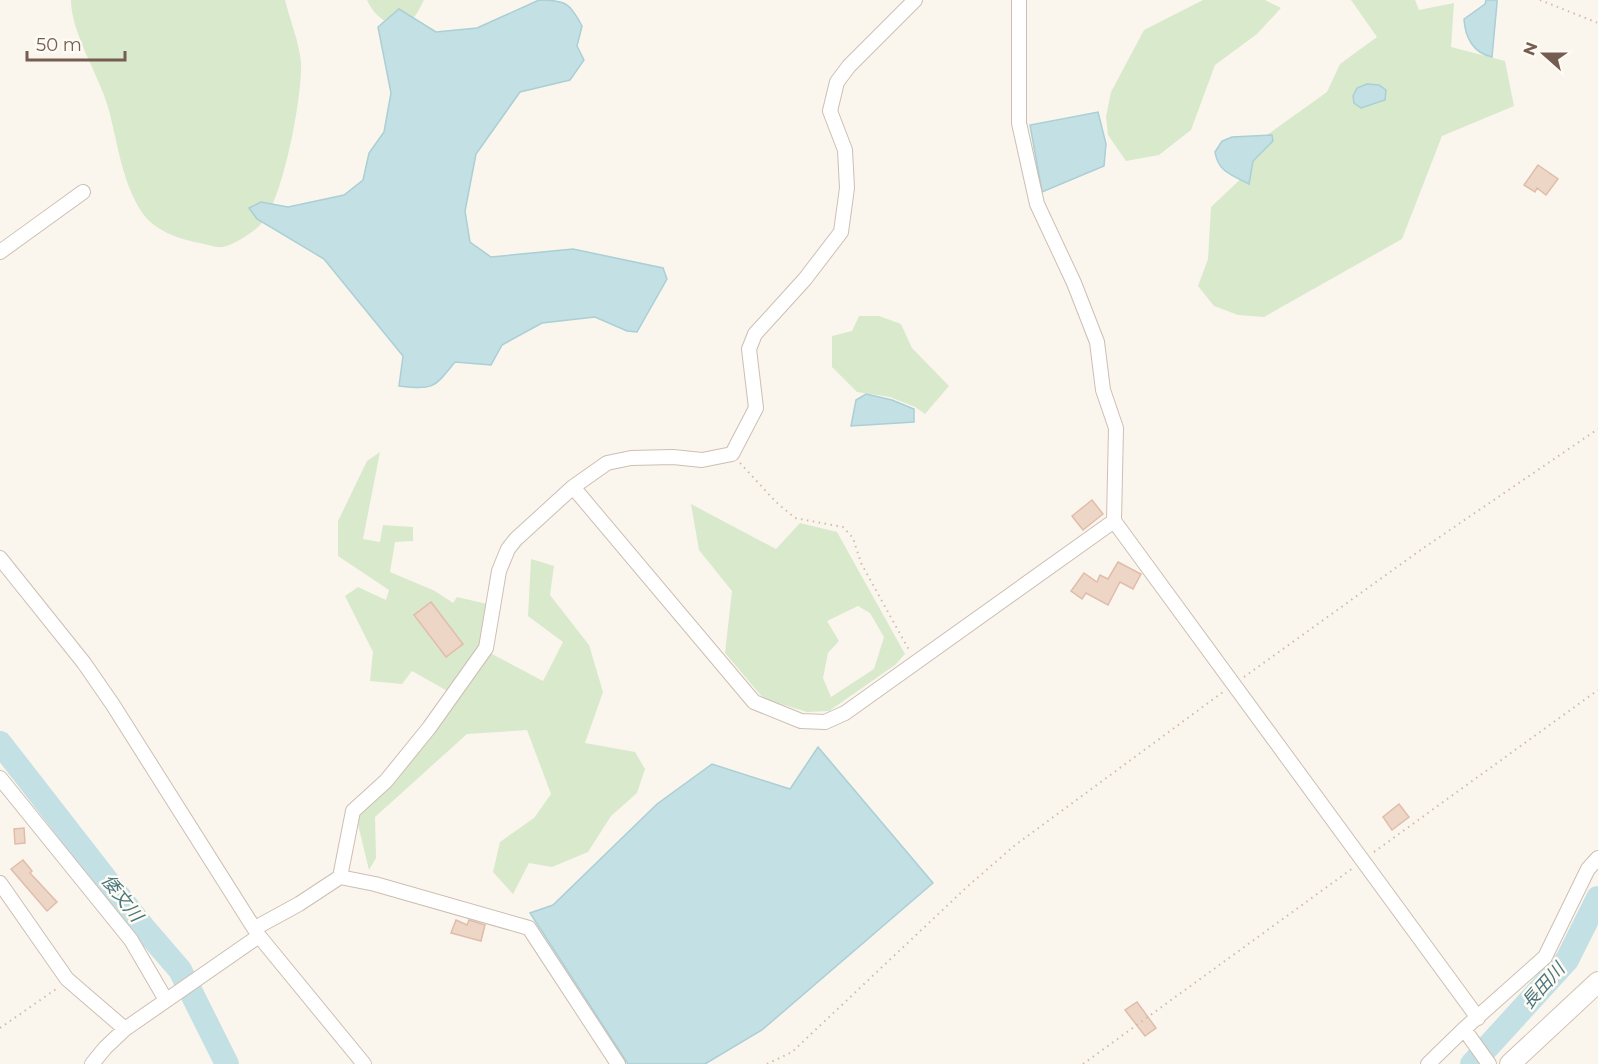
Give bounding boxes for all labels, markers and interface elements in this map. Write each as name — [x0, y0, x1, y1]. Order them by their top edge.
scale bar — [27, 24, 124, 62]
north arrow — [1514, 24, 1574, 84]
text: 50 m — [36, 34, 82, 56]
text: N — [1519, 39, 1542, 58]
water label: 倭文川 — [97, 870, 149, 928]
water label: 長田川 — [1517, 957, 1571, 1013]

